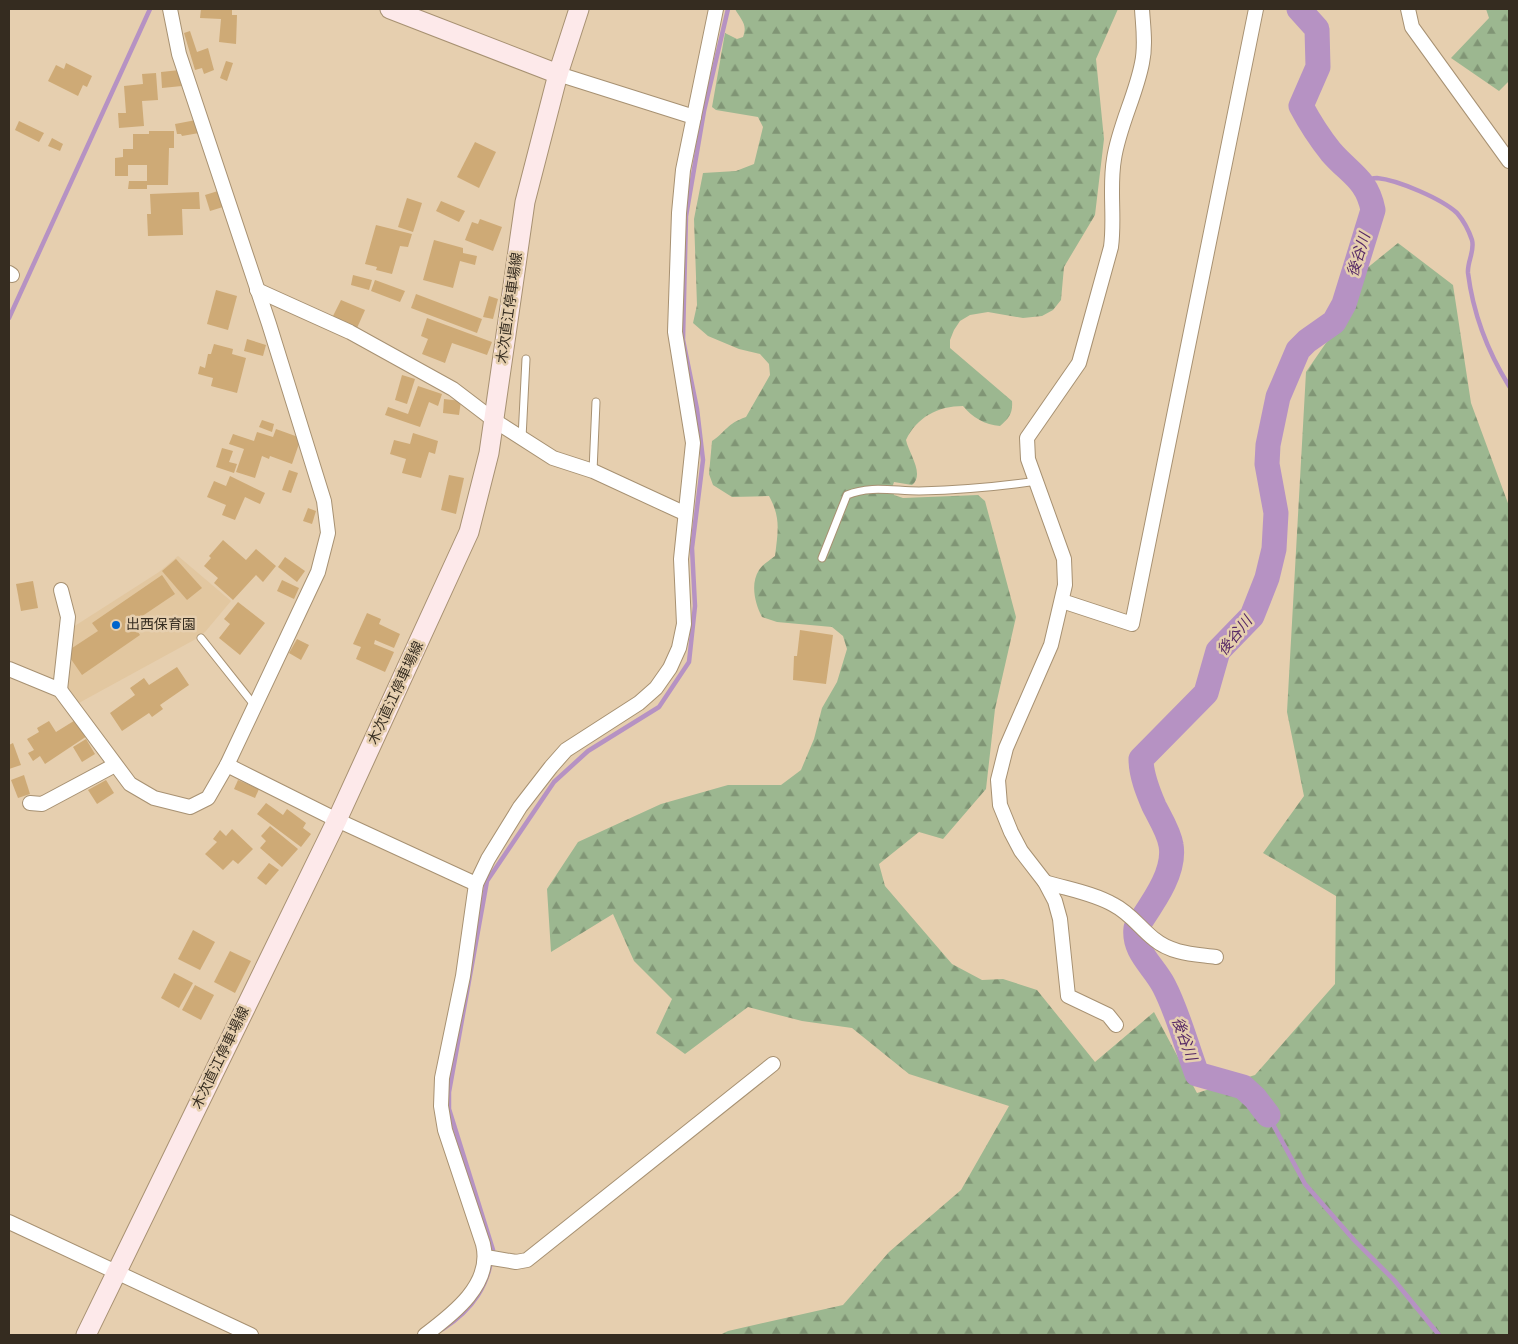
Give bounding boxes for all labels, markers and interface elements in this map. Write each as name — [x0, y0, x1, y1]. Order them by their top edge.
water label: 後谷川 — [1342, 229, 1376, 280]
street label: 木次直江停車場線 — [492, 251, 528, 365]
water label: 後谷川 — [1213, 610, 1259, 660]
place label: 出西保育園 — [126, 615, 196, 635]
marker: 出西保育園 — [110, 619, 122, 631]
street label: 木次直江停車場線 — [363, 638, 429, 748]
street label: 木次直江停車場線 — [187, 1003, 255, 1113]
water label: 後谷川 — [1166, 1014, 1202, 1066]

